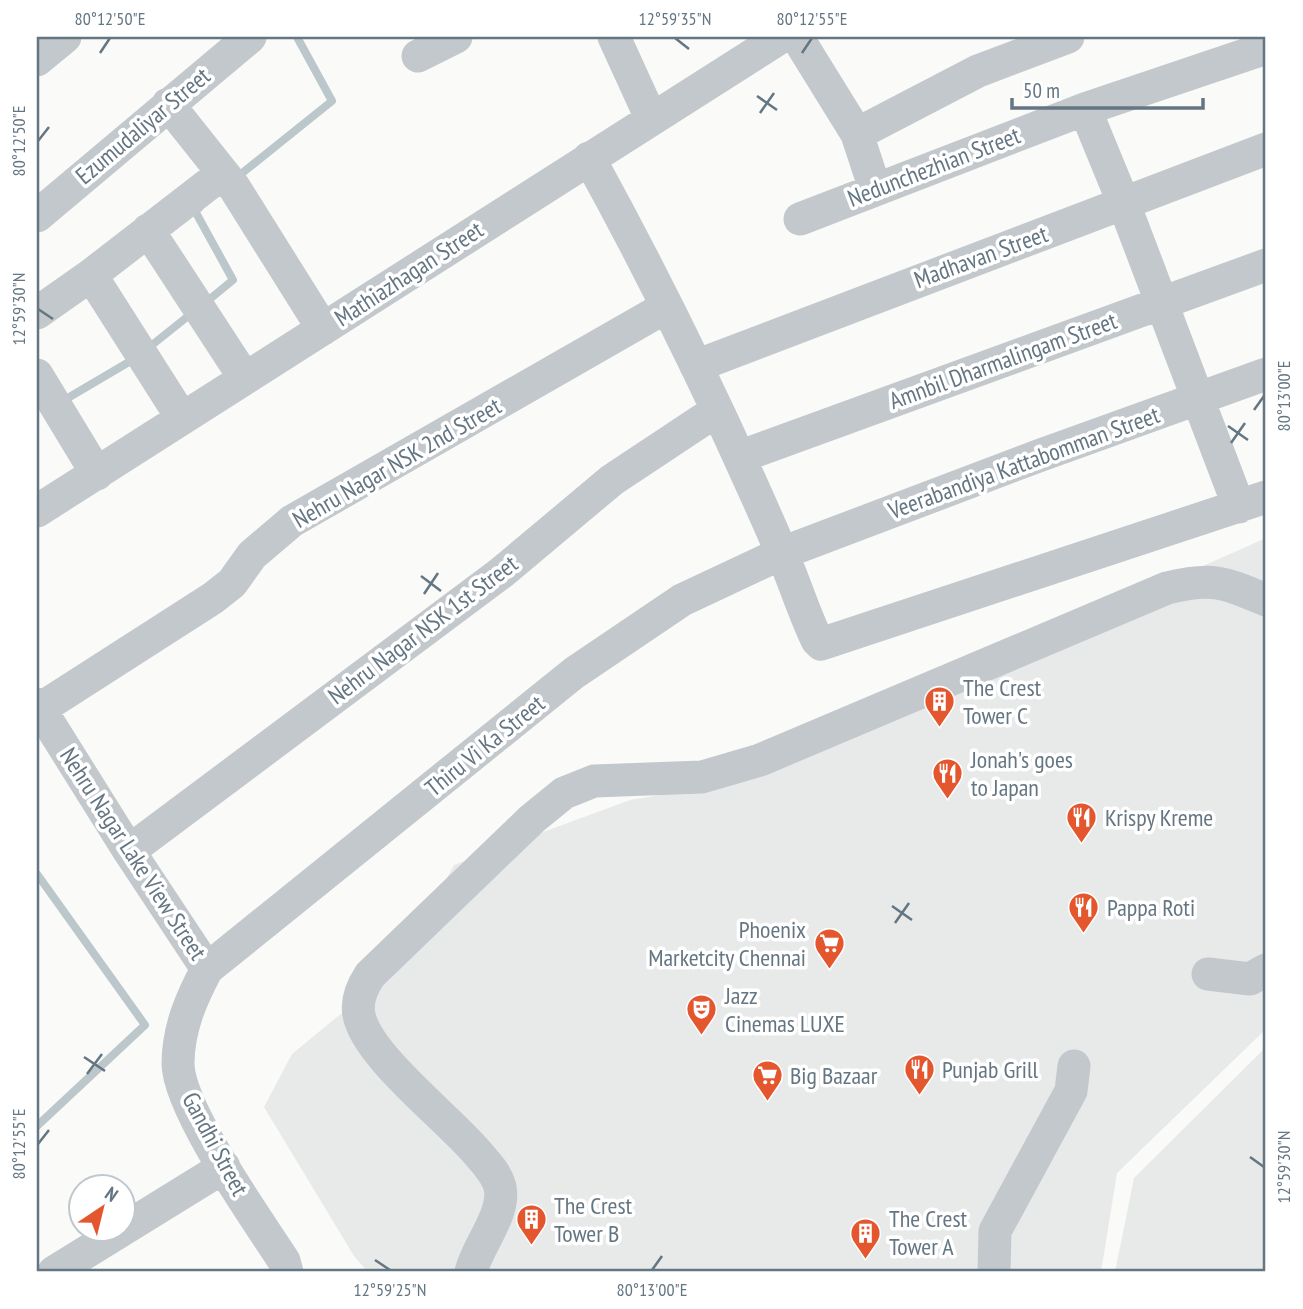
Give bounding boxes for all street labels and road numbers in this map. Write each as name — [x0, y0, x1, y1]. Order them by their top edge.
street label: Ezumudaliyar Street — [69, 60, 217, 191]
street label: Nedunchezhian Street — [843, 119, 1025, 214]
street label: Mathiazhagan Street — [329, 214, 489, 333]
street label: Madhavan Street — [910, 218, 1052, 295]
street label: Amnbil Dharmalingam Street — [885, 305, 1121, 416]
street label: Nehru Nagar NSK 2nd Street — [287, 390, 507, 535]
street label: Veerabandiya Kattabomman Street — [883, 399, 1164, 526]
street label: Nehru Nagar NSK 1st Street — [322, 548, 524, 711]
street label: Thiru Vi Ka Street — [419, 688, 551, 803]
street label: Nehru Nagar Lake View Street — [53, 742, 214, 966]
street label: Gandhi Street — [175, 1087, 256, 1201]

